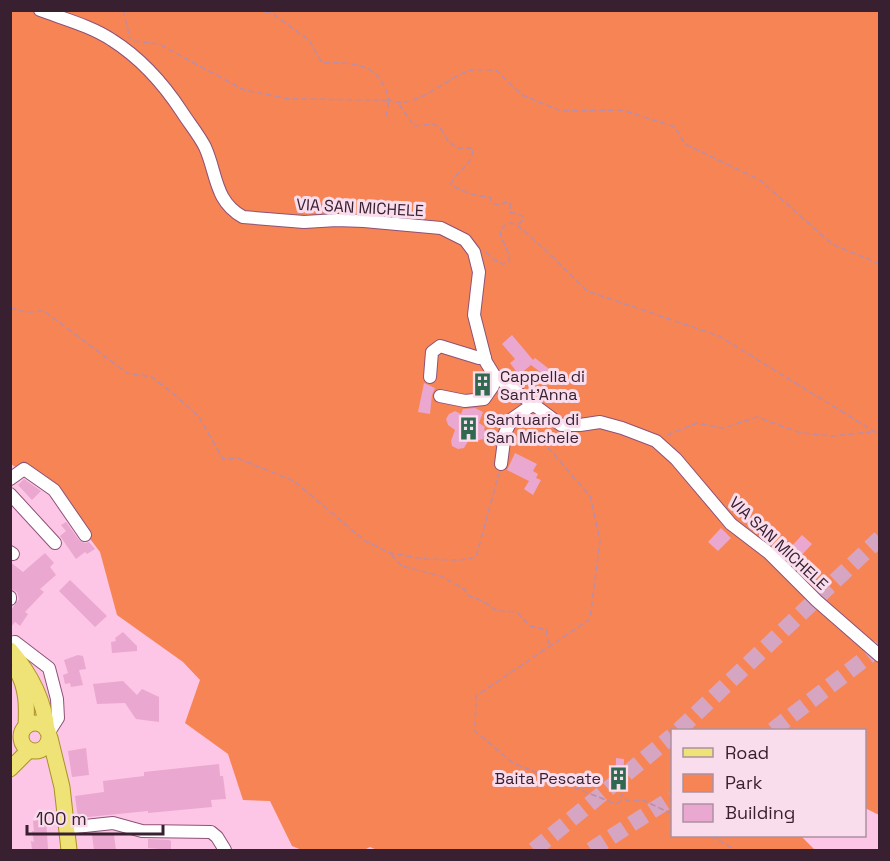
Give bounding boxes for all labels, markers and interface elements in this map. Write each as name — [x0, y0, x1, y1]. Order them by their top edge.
street label: VIA SAN MICHELE — [296, 194, 424, 221]
place label: Cappella di Sant'Anna — [500, 366, 585, 405]
building icon: Cappella di Sant'Anna — [469, 372, 495, 398]
place label: Santuario di San Michele — [486, 409, 579, 448]
building icon: Santuario di San Michele — [455, 415, 481, 441]
street label: VIA SAN MICHELE — [725, 492, 832, 595]
legend — [671, 729, 866, 837]
text: Road — [725, 741, 769, 764]
building icon: Baita Pescate — [606, 765, 632, 791]
place label: Baita Pescate — [495, 768, 601, 789]
text: Park — [725, 771, 763, 794]
scale bar — [27, 798, 164, 836]
text: Building — [725, 801, 795, 824]
text: 100 m — [36, 807, 87, 830]

